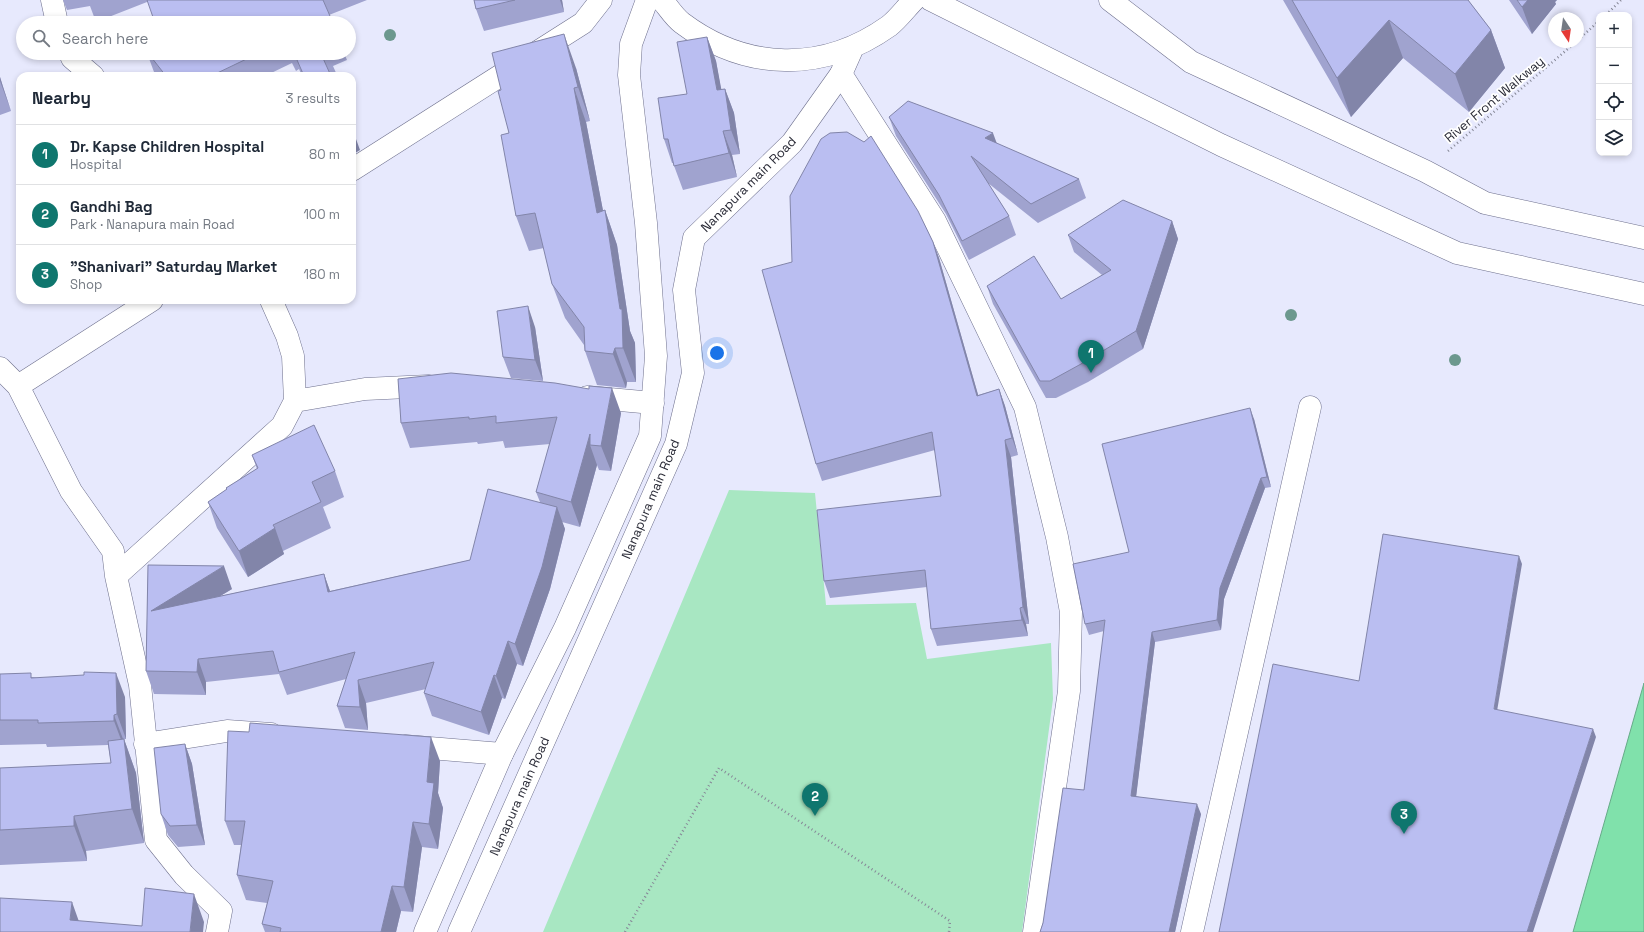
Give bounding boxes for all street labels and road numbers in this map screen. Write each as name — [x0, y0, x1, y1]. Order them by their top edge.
street label: River Front Walkway — [1441, 53, 1548, 146]
street label: Nanapura main Road — [697, 133, 800, 236]
street label: Nanapura main Road — [618, 437, 683, 562]
street label: Nanapura main Road — [486, 734, 553, 858]

